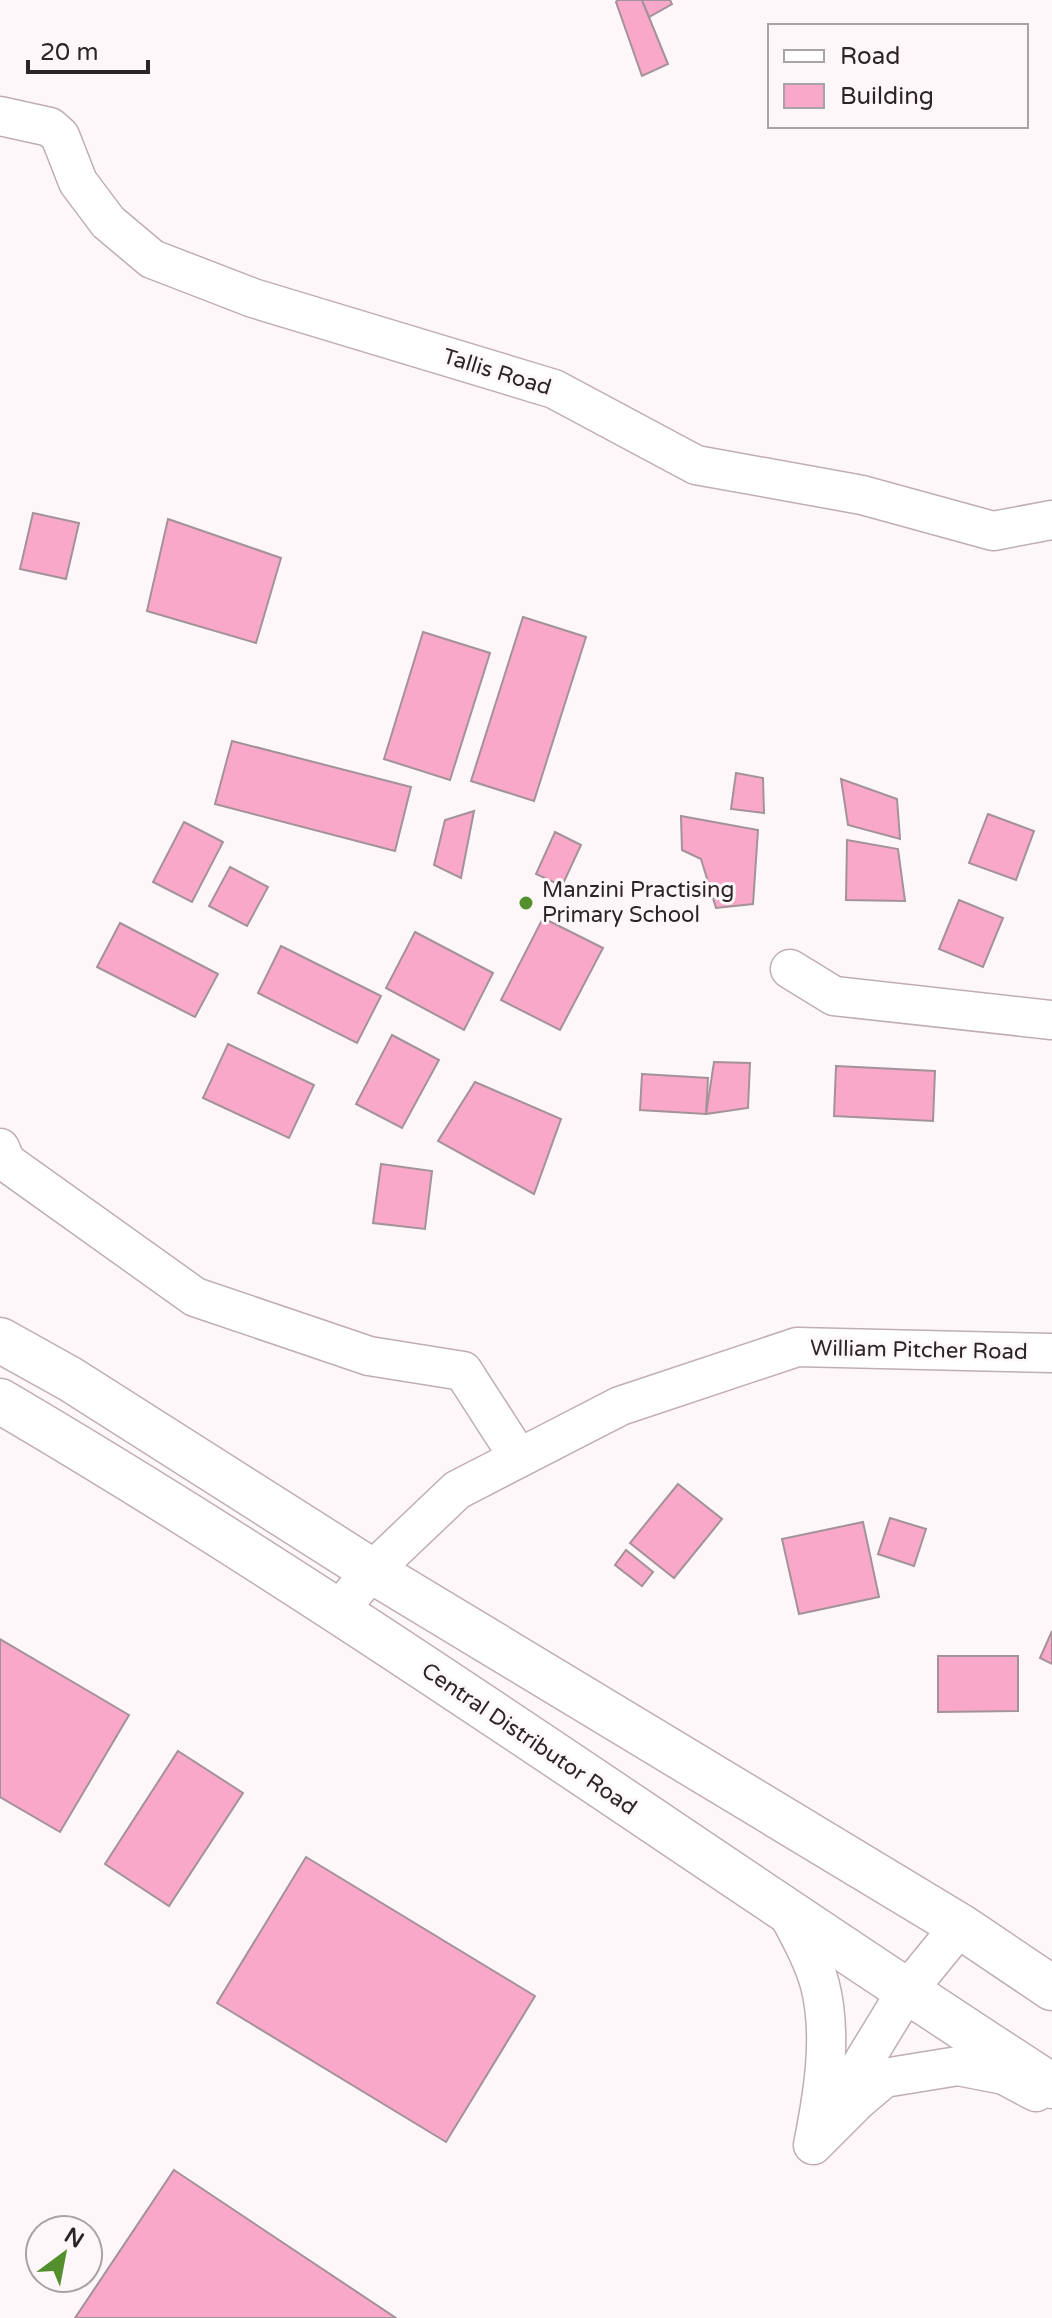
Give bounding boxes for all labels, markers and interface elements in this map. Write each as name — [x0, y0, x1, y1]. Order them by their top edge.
scale bar — [28, 24, 148, 74]
legend — [768, 24, 1028, 128]
text: 20 m — [40, 38, 98, 67]
text: Road — [840, 42, 900, 71]
text: Building — [840, 82, 934, 111]
street label: Tallis Road — [440, 343, 554, 401]
place label: Manzini Practising Primary School — [542, 877, 734, 928]
marker: Manzini Practising Primary School — [517, 894, 535, 912]
street label: William Pitcher Road — [810, 1335, 1028, 1365]
street label: Central Distributor Road — [417, 1657, 641, 1821]
north arrow — [24, 2214, 104, 2294]
text: N — [60, 2222, 88, 2254]

